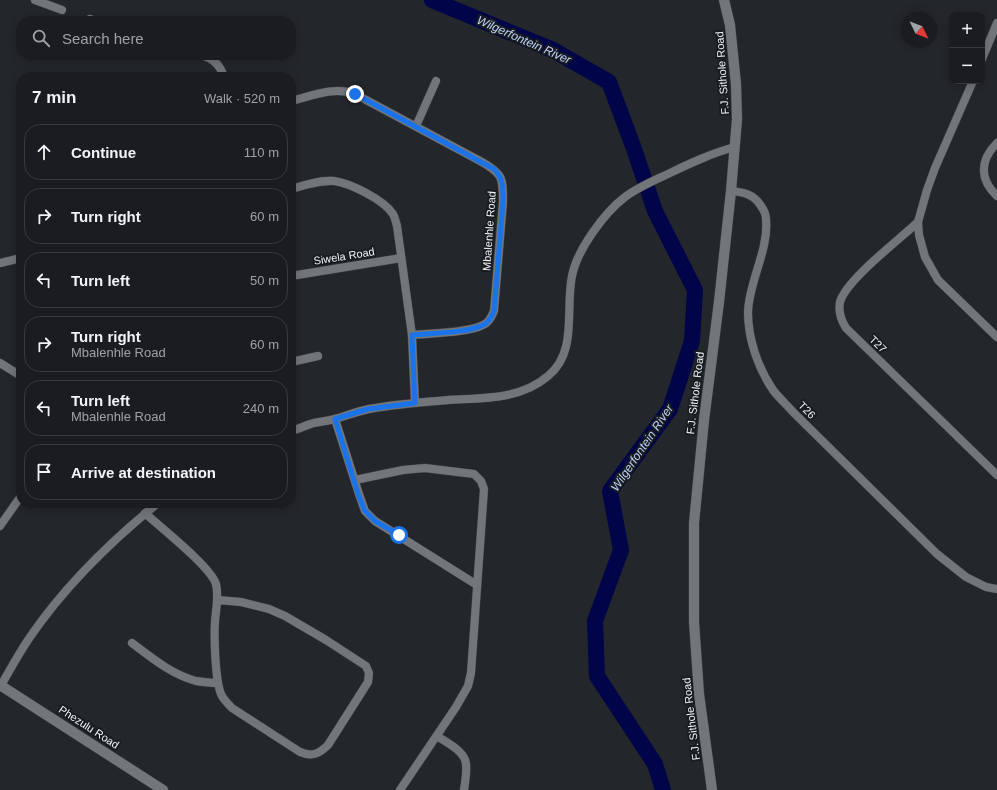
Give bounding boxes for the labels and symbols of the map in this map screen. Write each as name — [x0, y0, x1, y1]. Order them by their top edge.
north arrow — [901, 12, 937, 48]
water label: Wilgerfontein River — [475, 13, 574, 67]
street label: F.J. Sithole Road — [713, 31, 731, 115]
route end — [346, 85, 364, 103]
street label: Mbalenhle Road — [480, 191, 498, 271]
street label: Siwela Road — [313, 245, 375, 267]
street label: T27 — [867, 333, 889, 355]
street label: F.J. Sithole Road — [684, 351, 706, 435]
street label: T26 — [796, 399, 818, 421]
water label: Wilgerfontein River — [608, 401, 677, 494]
route start — [390, 526, 408, 544]
street label: F.J. Sithole Road — [680, 677, 702, 761]
street label: Phezulu Road — [57, 703, 121, 751]

